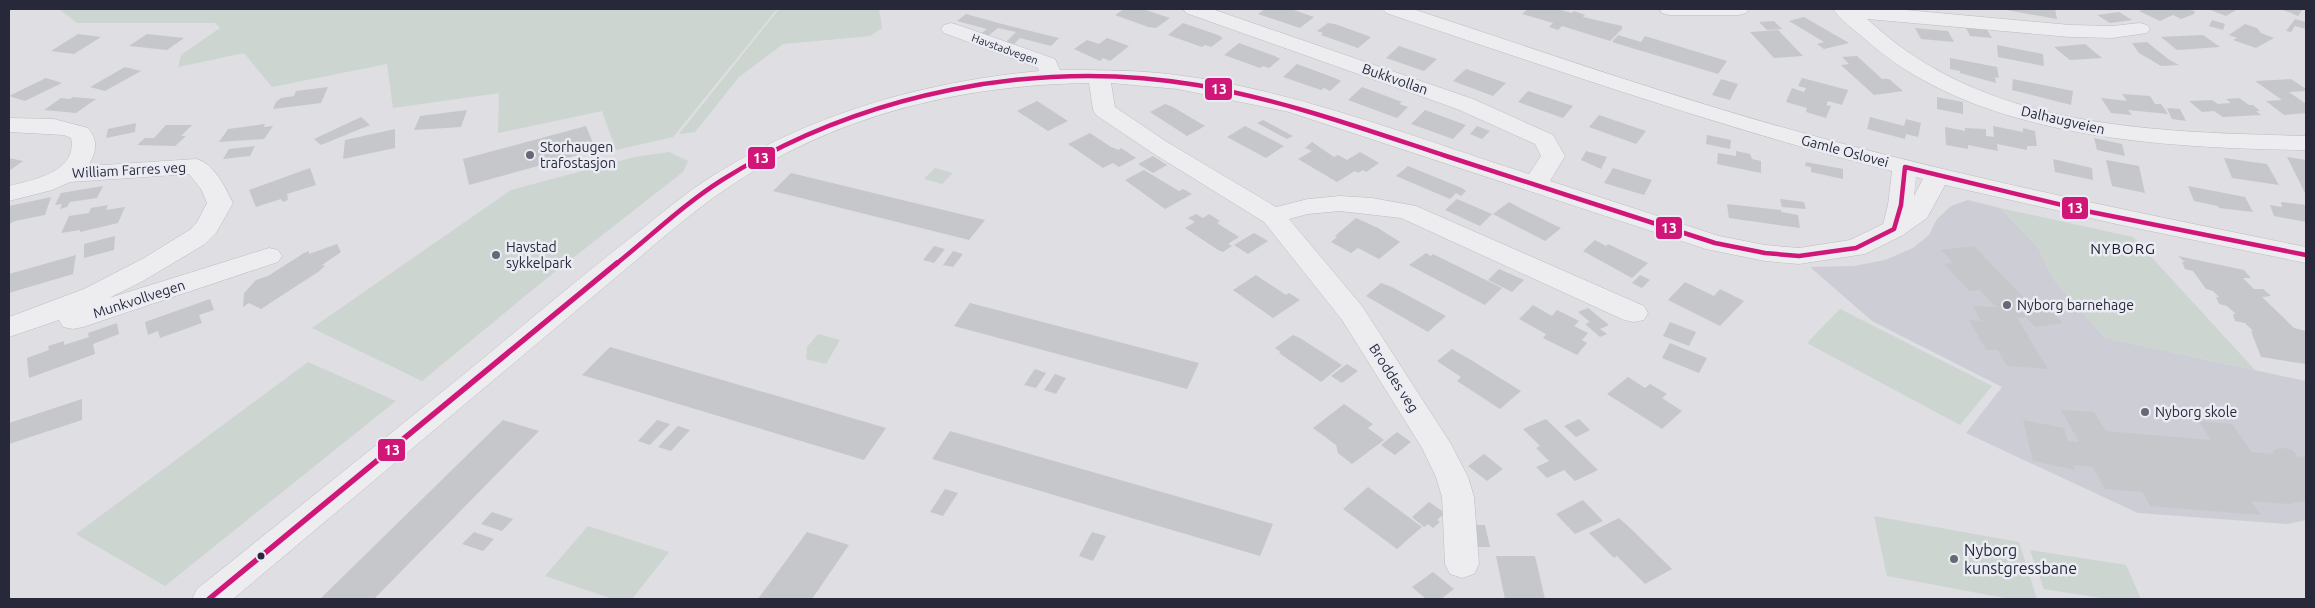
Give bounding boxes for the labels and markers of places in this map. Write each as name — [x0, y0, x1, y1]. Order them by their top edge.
place label: Storhaugen trafostasjon — [540, 139, 616, 171]
marker: Storhaugen trafostasjon — [524, 149, 536, 161]
place label: Havstad sykkelpark — [506, 239, 572, 271]
marker: Havstad sykkelpark — [490, 249, 502, 261]
place label: Nyborg barnehage — [2017, 297, 2134, 313]
marker: Nyborg barnehage — [2001, 299, 2013, 311]
place label: Nyborg skole — [2155, 404, 2237, 420]
marker: Nyborg skole — [2139, 406, 2151, 418]
place label: Nyborg kunstgressbane — [1964, 541, 2077, 577]
unlabelled marker — [256, 551, 266, 561]
marker: Nyborg kunstgressbane — [1948, 553, 1960, 565]

